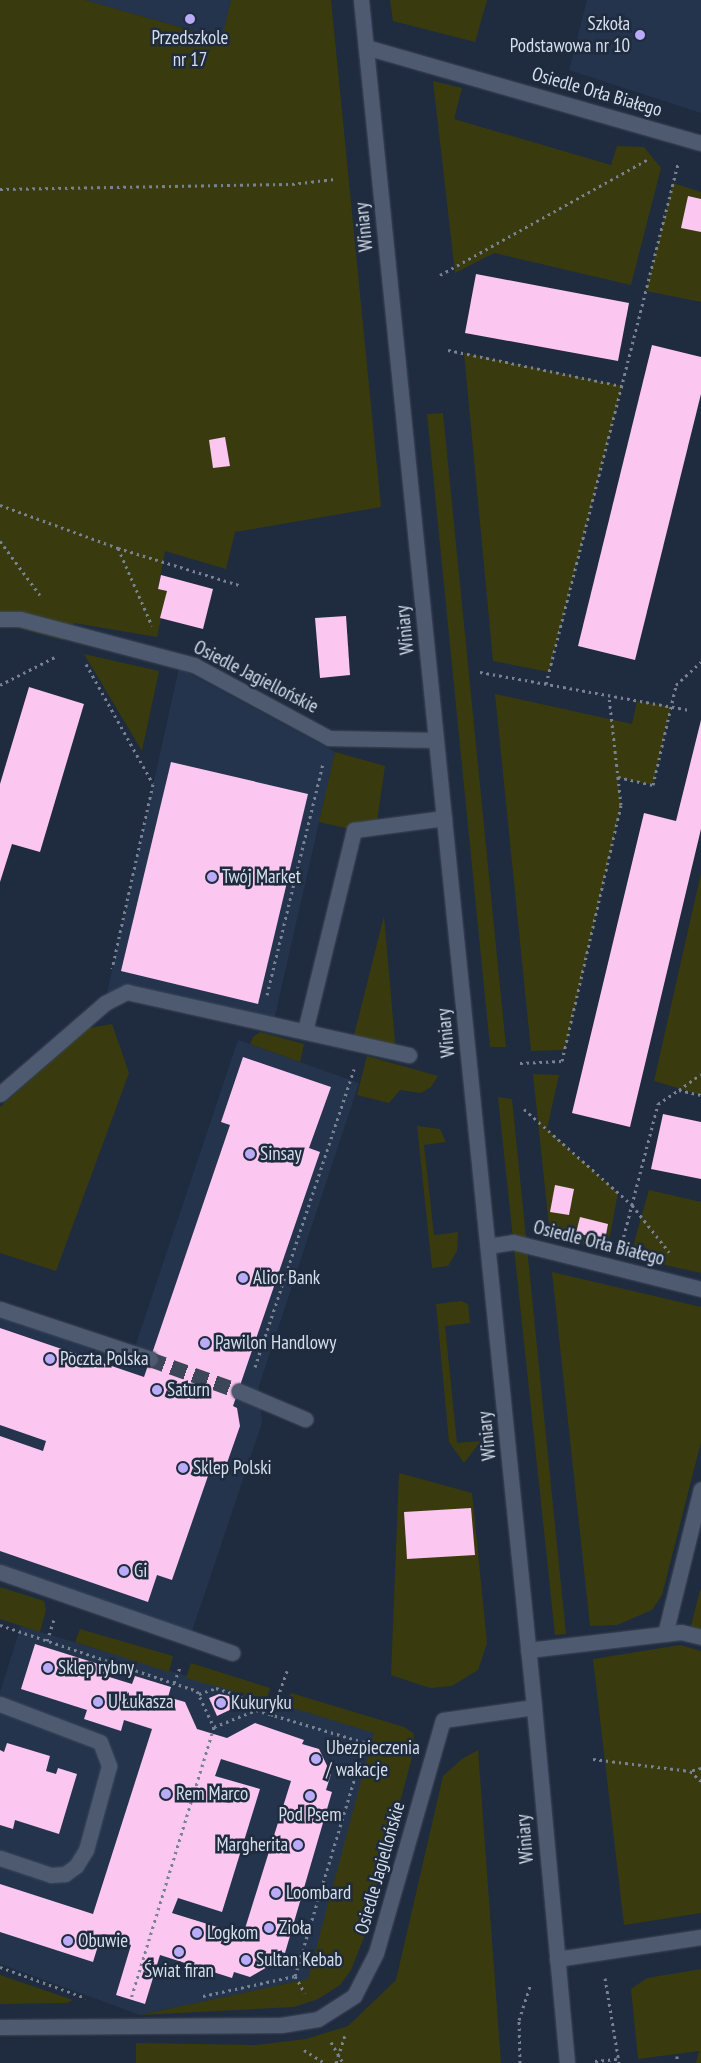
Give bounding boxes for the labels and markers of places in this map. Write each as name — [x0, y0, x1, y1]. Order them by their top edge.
marker: Przedszkole nr 17 — [184, 13, 196, 25]
place label: Szkoła Podstawowa nr 10 — [510, 13, 630, 57]
place label: Przedszkole nr 17 — [152, 27, 228, 71]
marker: Szkoła Podstawowa nr 10 — [634, 29, 646, 41]
place label: Twój Market — [222, 866, 301, 888]
marker: Twój Market — [206, 871, 218, 883]
place label: Sinsay — [260, 1143, 302, 1165]
marker: Sinsay — [244, 1148, 256, 1160]
place label: Alior Bank — [253, 1267, 320, 1289]
marker: Alior Bank — [237, 1272, 249, 1284]
place label: Pawilon Handlowy — [215, 1332, 336, 1354]
marker: Pawilon Handlowy — [199, 1337, 211, 1349]
place label: Poczta Polska — [60, 1348, 149, 1370]
marker: Poczta Polska — [44, 1353, 56, 1365]
place label: Saturn — [167, 1379, 210, 1401]
marker: Saturn — [151, 1384, 163, 1396]
place label: Sklep Polski — [193, 1457, 272, 1479]
marker: Sklep Polski — [177, 1462, 189, 1474]
place label: Gi — [134, 1560, 147, 1582]
marker: Gi — [118, 1565, 130, 1577]
place label: Sklep rybny — [58, 1657, 134, 1679]
marker: Sklep rybny — [42, 1662, 54, 1674]
place label: U Łukasza — [108, 1691, 174, 1713]
place label: Kukuryku — [231, 1692, 292, 1714]
marker: U Łukasza — [92, 1696, 104, 1708]
marker: Kukuryku — [215, 1697, 227, 1709]
place label: Ubezpieczenia / wakacje — [326, 1737, 420, 1781]
marker: Ubezpieczenia / wakacje — [310, 1753, 322, 1765]
place label: Rem Marco — [176, 1783, 248, 1805]
marker: Rem Marco — [160, 1788, 172, 1800]
marker: Pod Psem — [304, 1790, 316, 1802]
place label: Pod Psem — [278, 1804, 342, 1826]
place label: Margherita — [217, 1834, 288, 1856]
marker: Margherita — [292, 1839, 304, 1851]
place label: Loombard — [286, 1882, 351, 1904]
marker: Loombard — [270, 1887, 282, 1899]
place label: Zioła — [279, 1917, 312, 1939]
place label: Logkom — [207, 1922, 258, 1944]
marker: Zioła — [263, 1922, 275, 1934]
marker: Logkom — [191, 1927, 203, 1939]
place label: Obuwie — [78, 1930, 128, 1952]
marker: Obuwie — [62, 1935, 74, 1947]
marker: Świat firan — [173, 1946, 185, 1958]
place label: Sultan Kebab — [256, 1949, 343, 1971]
marker: Sultan Kebab — [240, 1954, 252, 1966]
place label: Świat firan — [144, 1960, 214, 1982]

